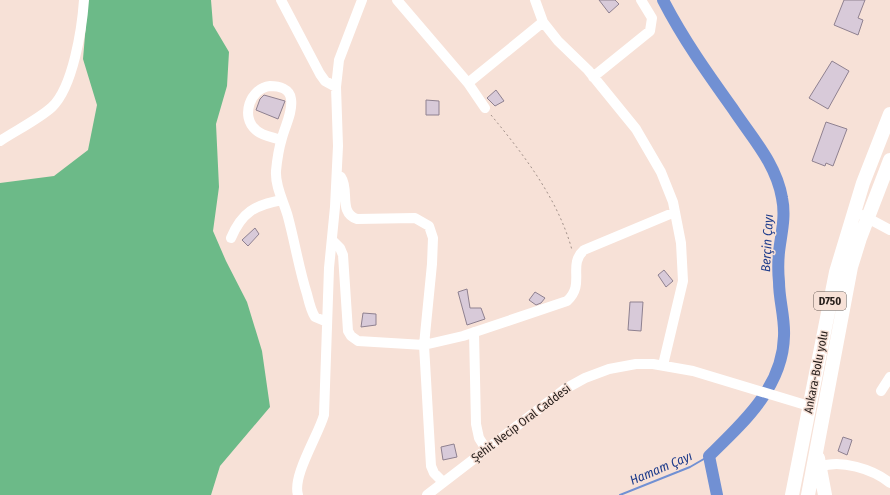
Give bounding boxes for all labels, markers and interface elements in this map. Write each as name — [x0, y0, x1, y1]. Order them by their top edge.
water label: Berçin Çayı — [758, 214, 776, 272]
road number: D750 — [814, 292, 846, 310]
street label: Ankara-Bolu yolu — [801, 329, 831, 415]
street label: Şehit Necip Oral Caddesi — [469, 381, 573, 465]
water label: Hamam Çayı — [628, 448, 694, 488]

